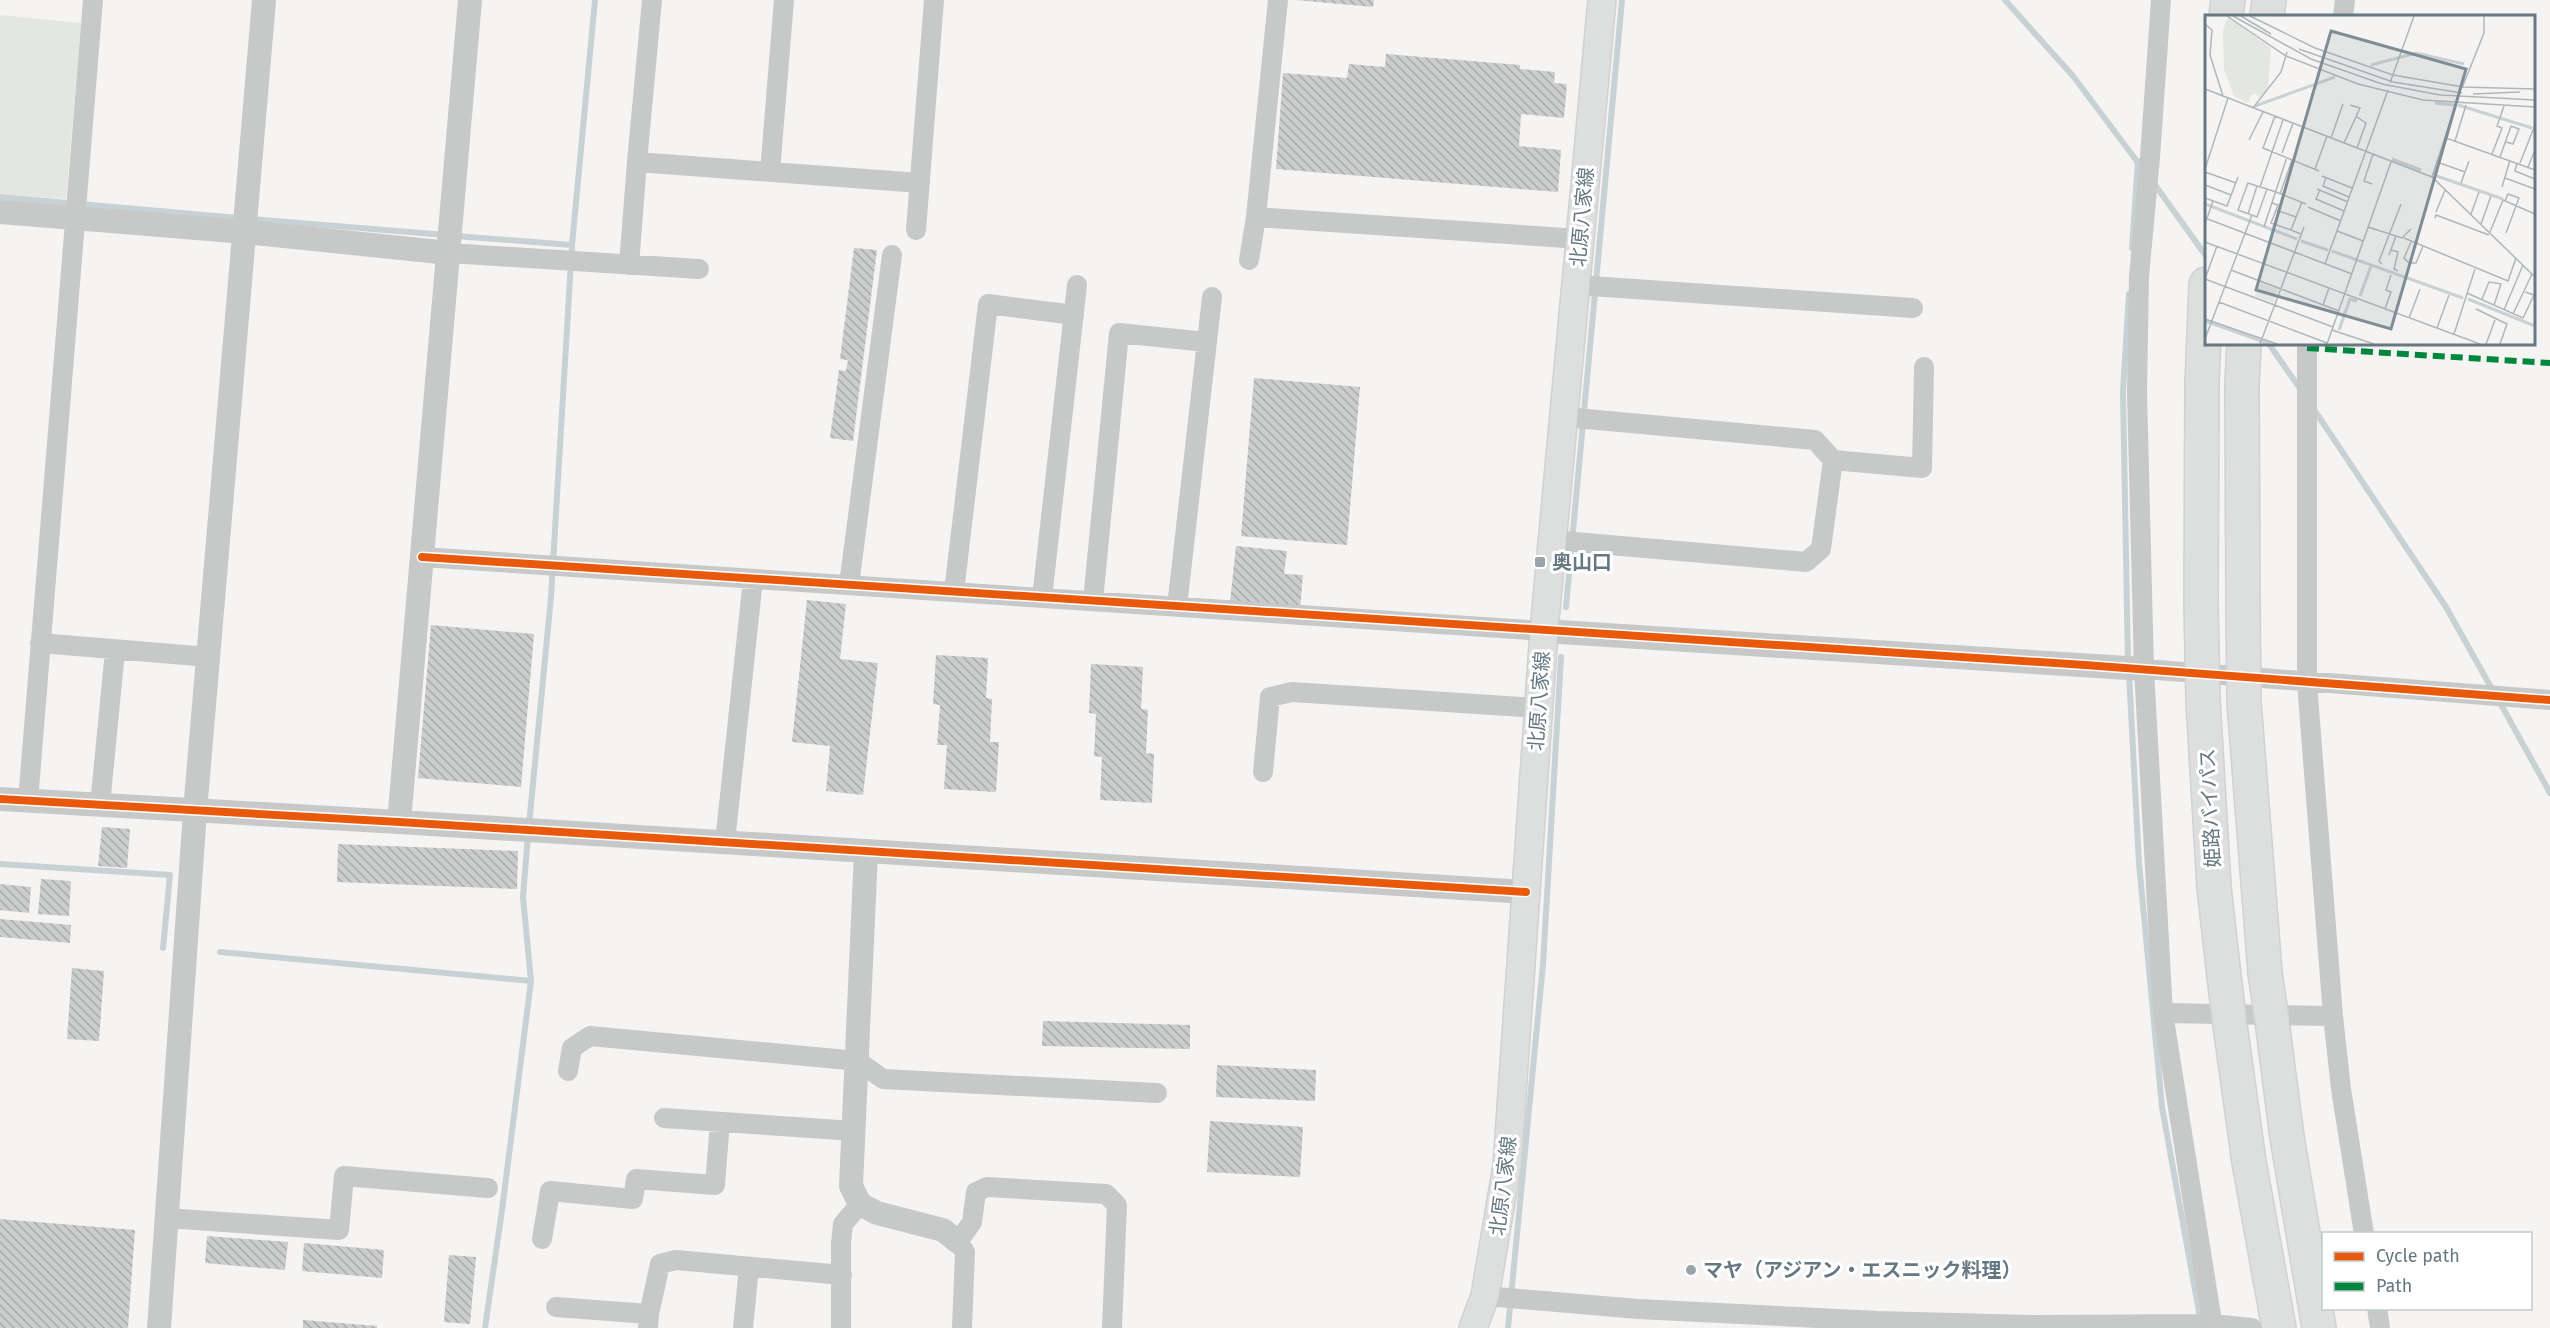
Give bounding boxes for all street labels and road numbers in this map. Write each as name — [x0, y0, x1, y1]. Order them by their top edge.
street label: 北原八家線 — [1566, 166, 1598, 268]
street label: 北原八家線 — [1524, 650, 1554, 752]
street label: 姫路バイパス — [2195, 748, 2225, 868]
street label: 北原八家線 — [1485, 1135, 1521, 1237]

